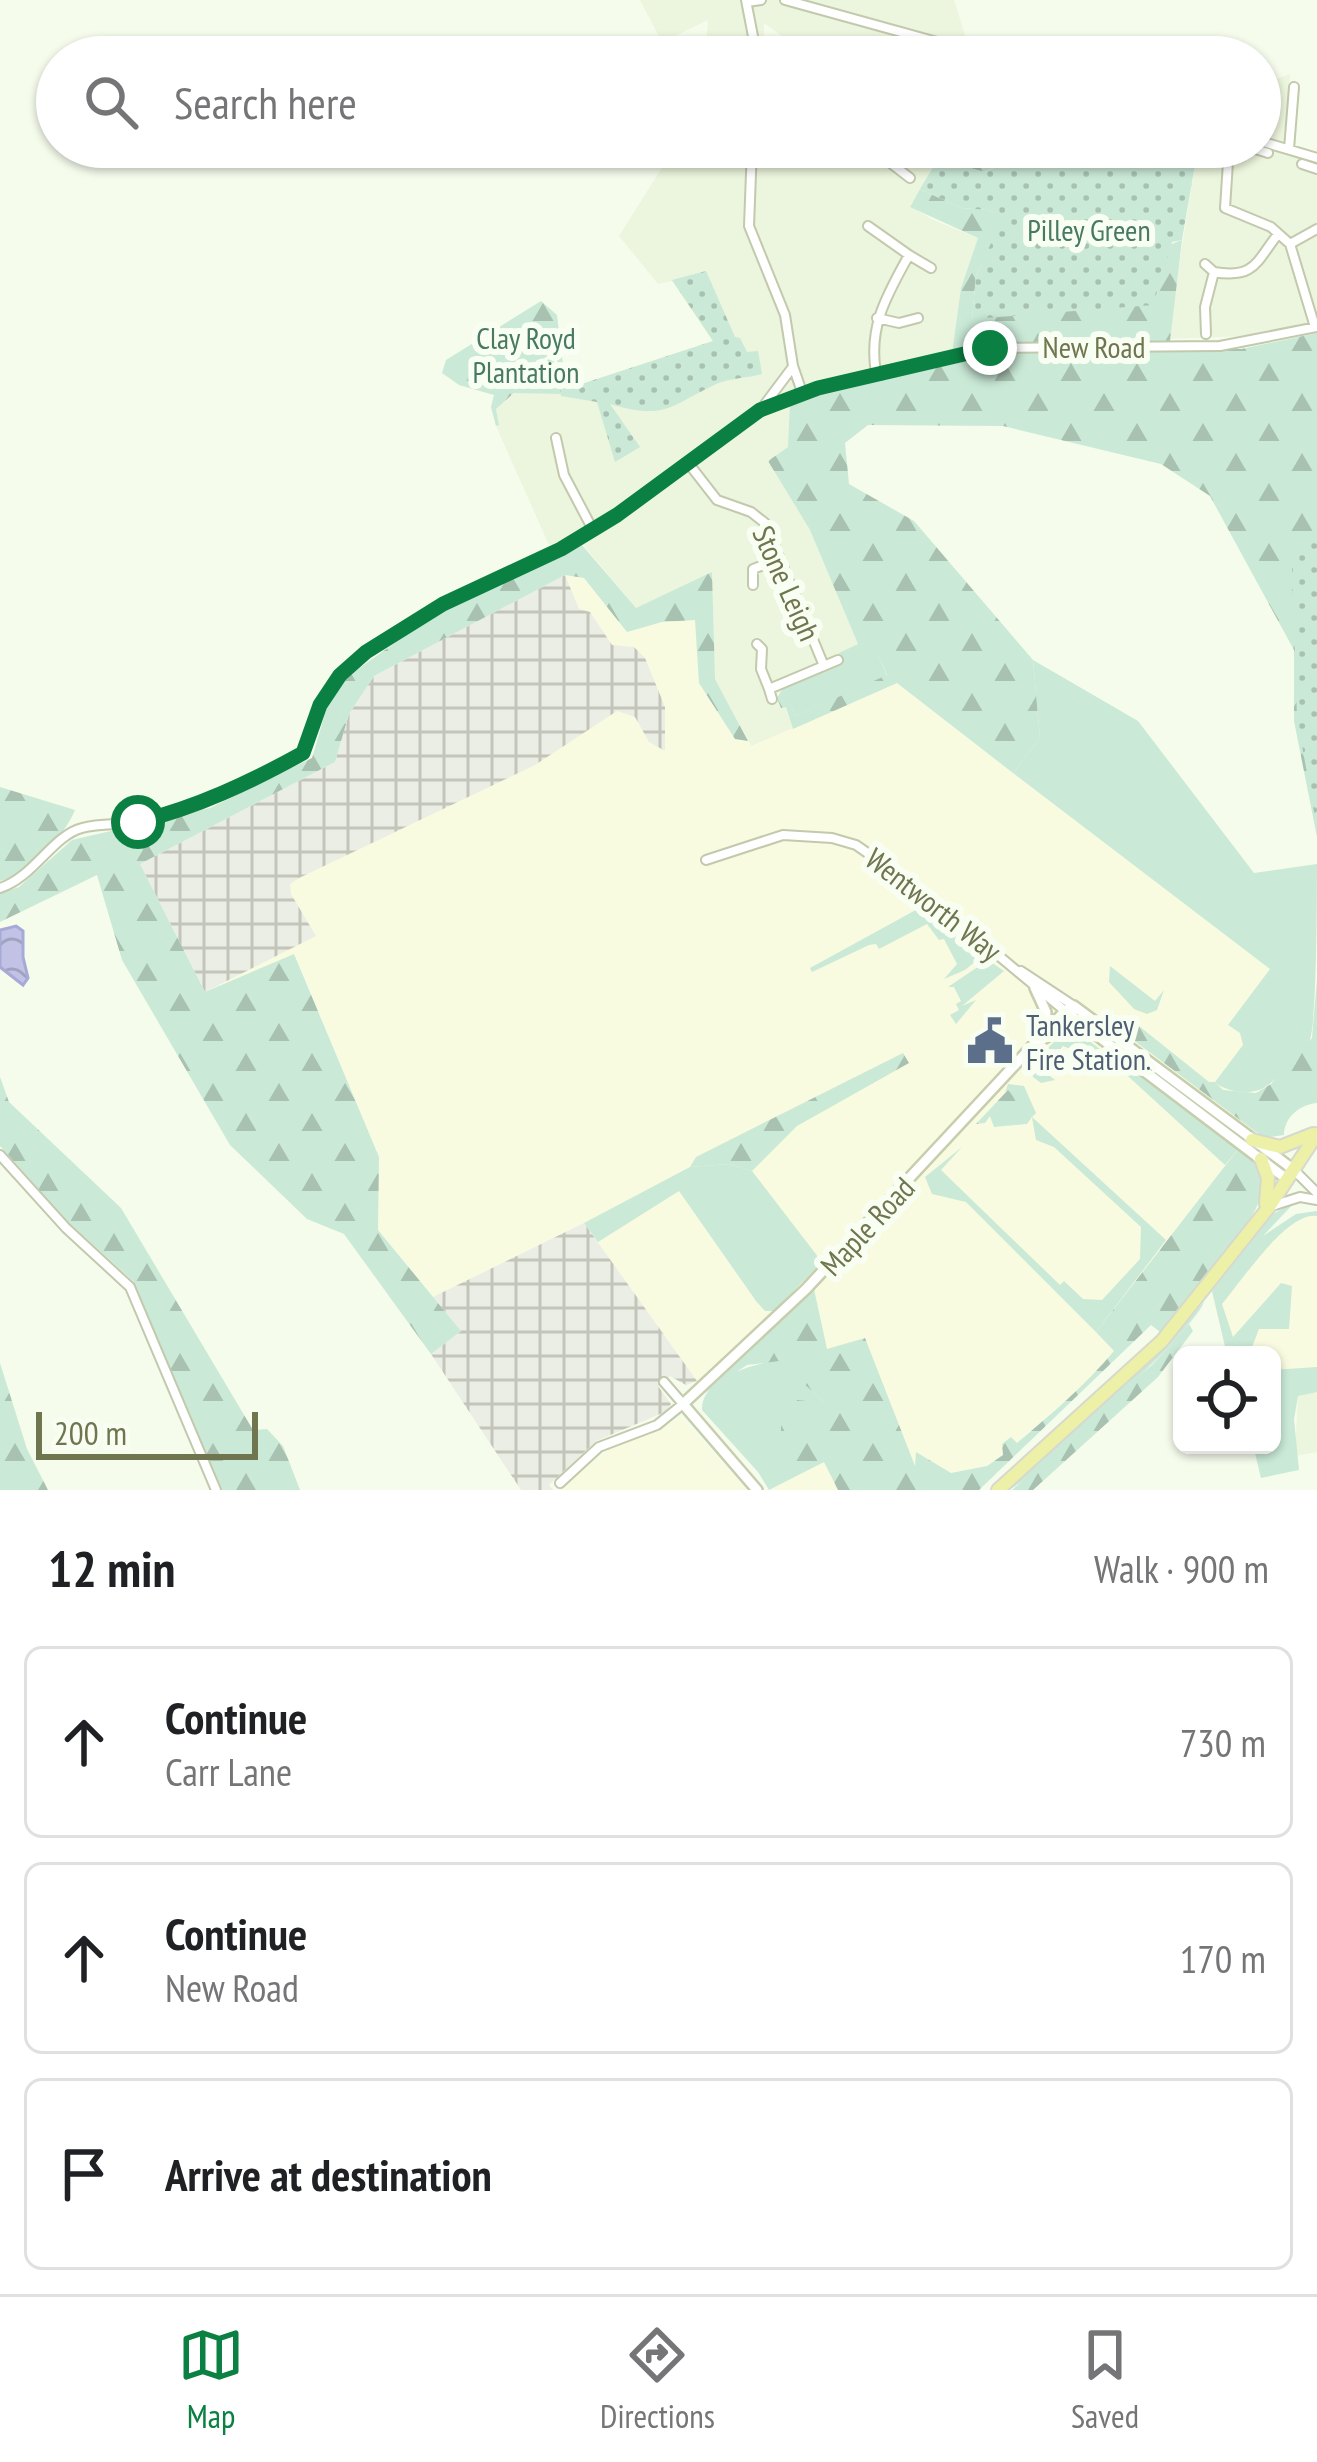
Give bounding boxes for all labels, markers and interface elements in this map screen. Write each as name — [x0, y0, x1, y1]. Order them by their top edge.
search box — [36, 36, 1281, 168]
icon: search — [78, 69, 144, 135]
text: Search here — [174, 73, 357, 131]
park label: Pilley Green — [1027, 210, 1151, 249]
park label: Clay Royd Plantation — [473, 318, 579, 391]
route end — [963, 321, 1017, 375]
street label: New Road — [1043, 327, 1145, 366]
street label: Stone Leigh — [744, 519, 830, 647]
route start — [111, 795, 165, 849]
street label: Wentworth Way — [858, 839, 1010, 970]
place label: Tankersley Fire Station. — [1026, 1005, 1151, 1078]
public building icon: Tankersley Fire Station. — [965, 1016, 1015, 1066]
street label: Maple Road — [811, 1168, 923, 1284]
map controls — [1173, 1346, 1281, 1454]
button: locate — [1173, 1346, 1281, 1454]
scale bar — [36, 1406, 258, 1459]
text: 200 m — [54, 1411, 127, 1454]
text: 12 min — [48, 1535, 175, 1601]
text: Walk · 900 m — [1094, 1543, 1269, 1594]
text: Continue — [165, 1688, 307, 1746]
icon: ahead — [51, 1709, 117, 1775]
text: 730 m — [1180, 1717, 1266, 1768]
text: Carr Lane — [165, 1746, 292, 1797]
text: Continue — [165, 1904, 307, 1962]
icon: ahead — [51, 1925, 117, 1991]
text: 170 m — [1180, 1933, 1266, 1984]
text: New Road — [165, 1962, 299, 2013]
icon: arrive — [51, 2141, 117, 2207]
text: Arrive at destination — [165, 2145, 492, 2203]
tab: Map — [178, 2322, 244, 2437]
tab: Directions — [600, 2322, 715, 2437]
tab: Saved — [1071, 2322, 1139, 2437]

